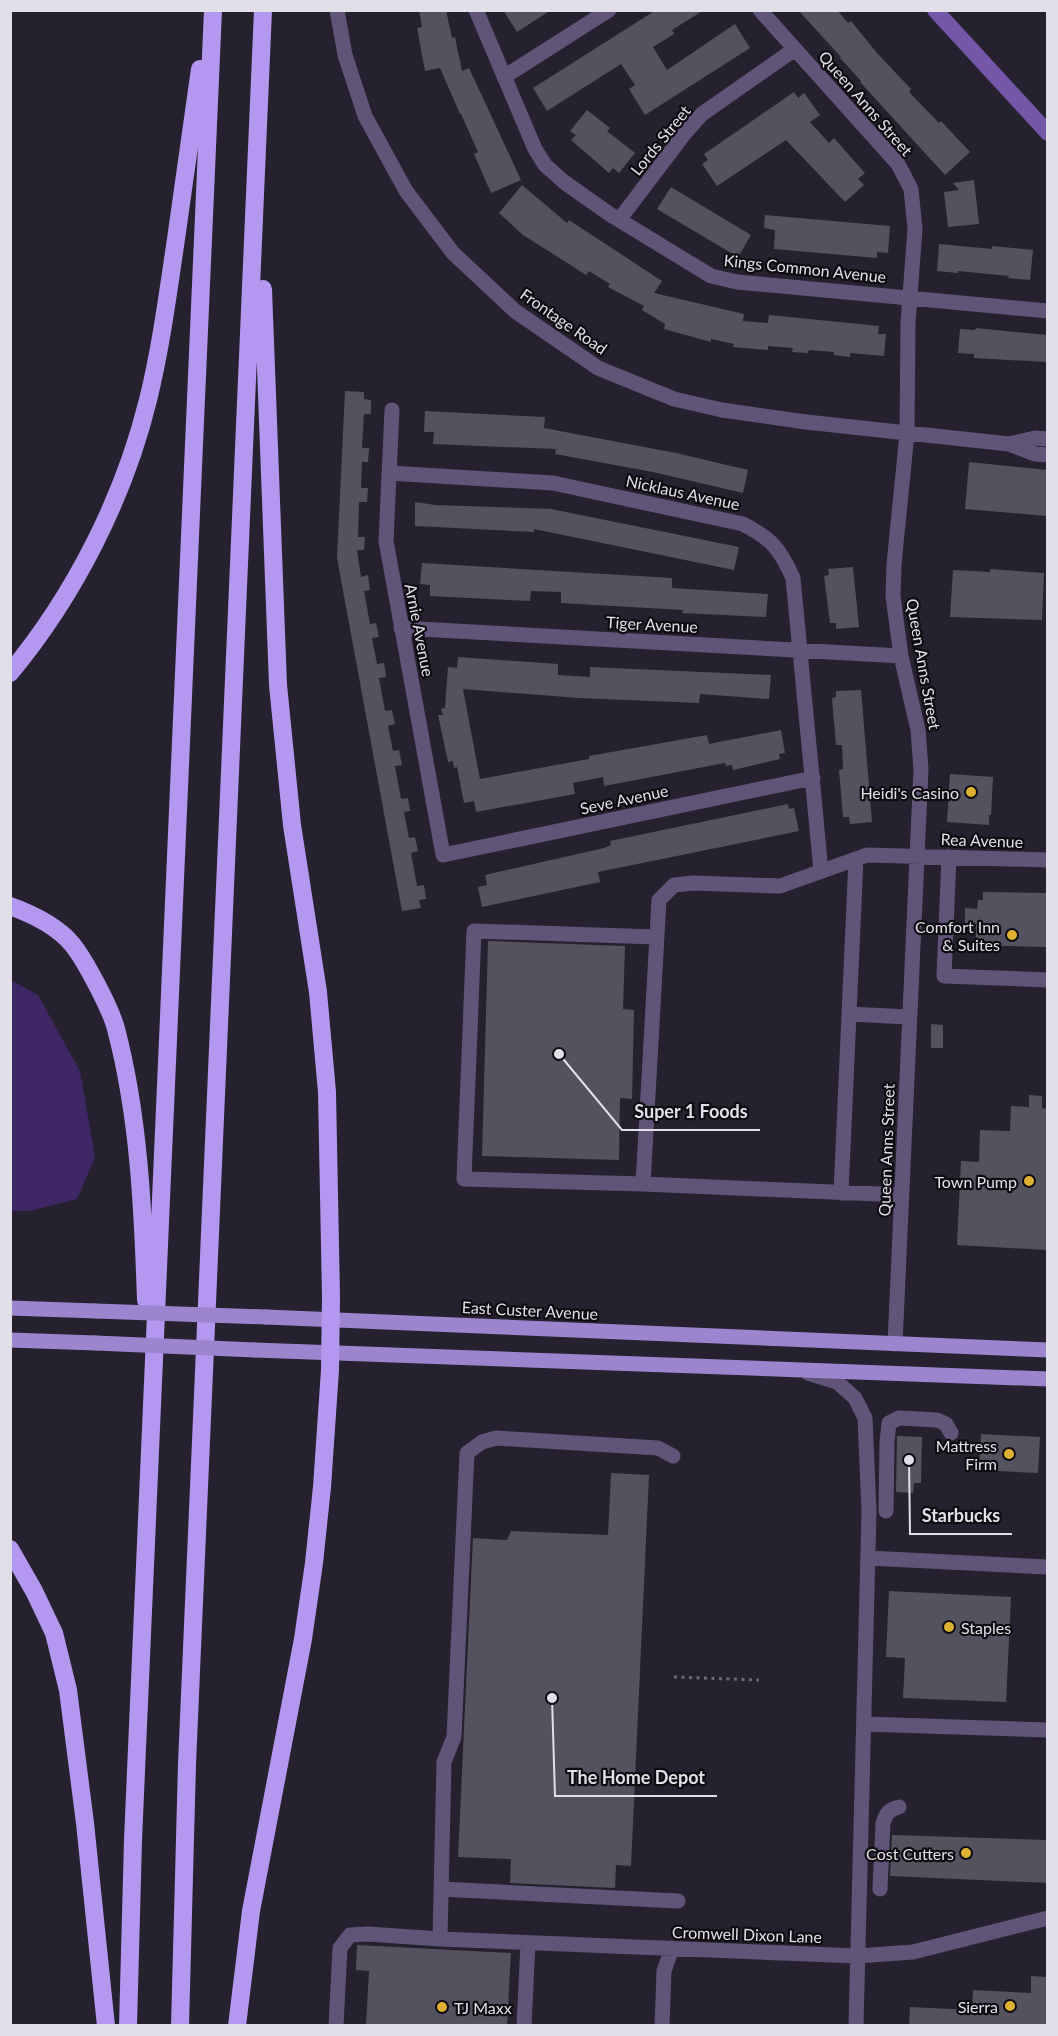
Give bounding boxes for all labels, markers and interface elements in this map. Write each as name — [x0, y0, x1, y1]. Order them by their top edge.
street label: Queen Anns Street — [815, 47, 917, 160]
street label: Lords Street — [626, 101, 694, 179]
street label: Kings Common Avenue — [723, 250, 887, 286]
street label: Frontage Road — [517, 284, 611, 358]
street label: Nicklaus Avenue — [624, 471, 742, 513]
street label: Arnie Avenue — [402, 582, 438, 678]
street label: Queen Anns Street — [903, 597, 945, 731]
street label: Tiger Avenue — [606, 612, 698, 636]
street label: Seve Avenue — [578, 780, 670, 818]
place label: Heidi's Casino — [860, 783, 959, 802]
marker: Heidi's Casino — [964, 785, 978, 799]
street label: Rea Avenue — [940, 829, 1024, 851]
place label: Comfort Inn & Suites — [915, 917, 1000, 954]
marker: Comfort Inn & Suites — [1005, 928, 1019, 942]
street label: Queen Anns Street — [874, 1083, 898, 1217]
callout: Super 1 Foods — [622, 1094, 760, 1130]
text: Super 1 Foods — [634, 1100, 748, 1122]
place label: Town Pump — [934, 1172, 1017, 1191]
marker: Town Pump — [1022, 1174, 1036, 1188]
street label: East Custer Avenue — [461, 1297, 599, 1323]
place label: Mattress Firm — [936, 1436, 997, 1473]
marker: Mattress Firm — [1002, 1447, 1016, 1461]
callout: Starbucks — [910, 1498, 1012, 1534]
text: Starbucks — [922, 1504, 1000, 1526]
place label: Staples — [961, 1618, 1011, 1637]
marker: Staples — [942, 1620, 956, 1634]
callout: The Home Depot — [555, 1760, 717, 1796]
text: The Home Depot — [567, 1766, 705, 1788]
place label: Cost Cutters — [866, 1844, 954, 1863]
marker: Cost Cutters — [959, 1846, 973, 1860]
street label: Cromwell Dixon Lane — [672, 1922, 822, 1946]
place label: Sierra — [958, 1997, 998, 2016]
place label: TJ Maxx — [454, 1998, 512, 2017]
marker: Sierra — [1003, 1999, 1017, 2013]
marker: TJ Maxx — [435, 2000, 449, 2014]

